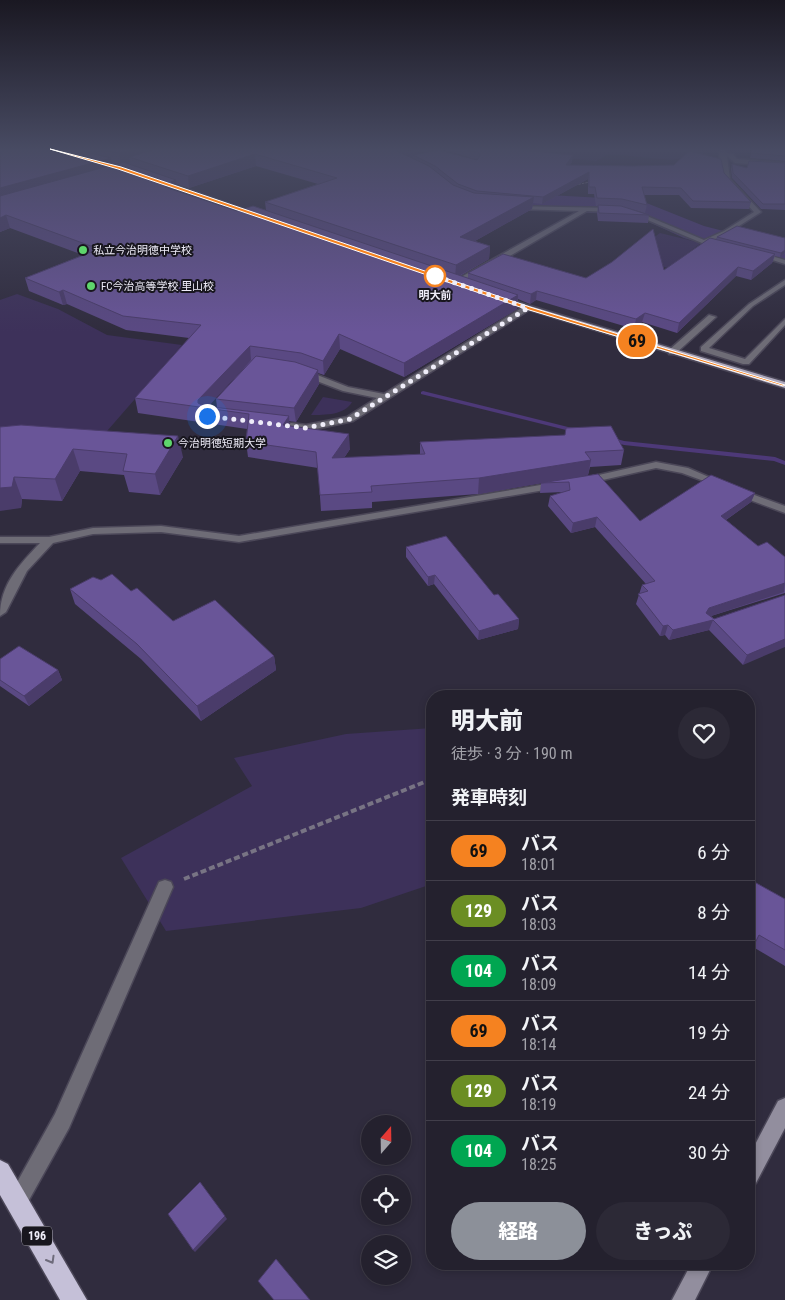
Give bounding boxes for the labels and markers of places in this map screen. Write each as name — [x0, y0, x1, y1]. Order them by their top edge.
marker: 私立今治明徳中学校 — [77, 244, 89, 256]
place label: 私立今治明徳中学校 — [93, 244, 192, 257]
marker: 明大前 — [424, 265, 446, 287]
marker: FC今治高等学校 里山校 — [85, 280, 97, 292]
place label: FC今治高等学校 里山校 — [101, 280, 214, 293]
place label: 明大前 — [419, 289, 452, 302]
marker: 今治明徳短期大学 — [162, 437, 174, 449]
place label: 今治明徳短期大学 — [178, 437, 266, 450]

